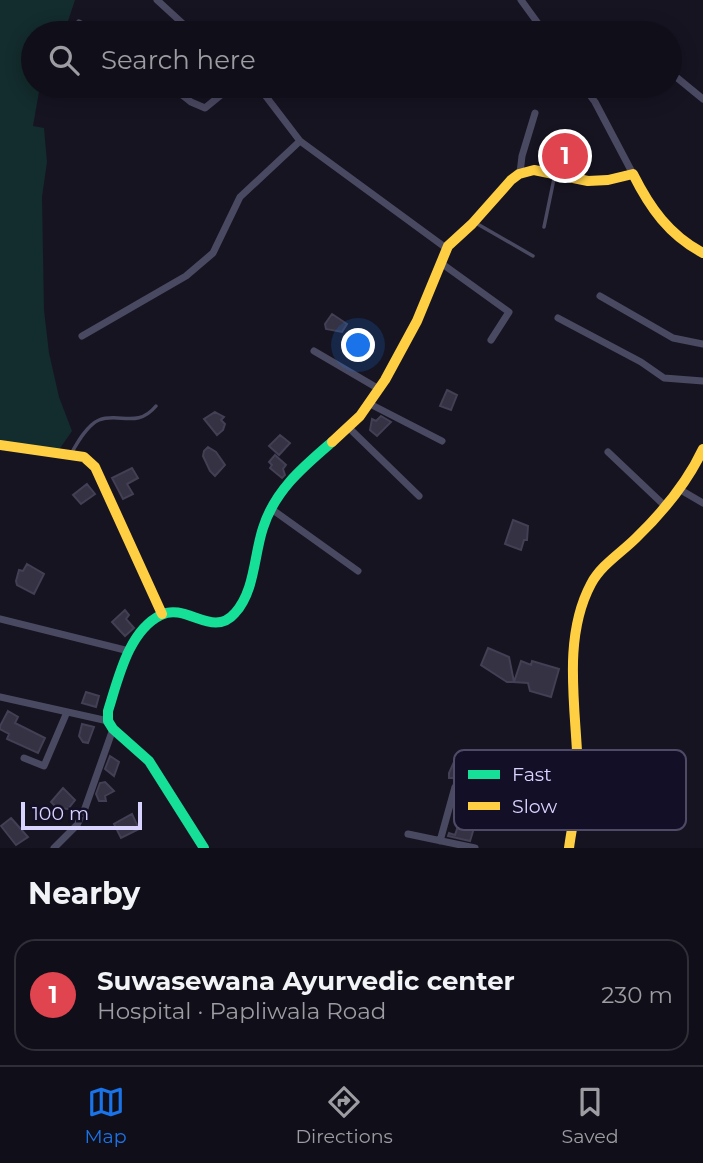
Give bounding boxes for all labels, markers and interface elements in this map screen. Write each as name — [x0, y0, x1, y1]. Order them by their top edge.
search box — [21, 21, 682, 98]
icon: search — [45, 41, 83, 79]
text: Search here — [101, 44, 256, 76]
pin: 1 — [542, 130, 588, 182]
your location — [341, 328, 375, 362]
legend — [454, 750, 686, 830]
text: Fast — [512, 763, 552, 786]
text: Slow — [512, 795, 557, 818]
scale bar — [21, 799, 142, 831]
text: 100 m — [32, 802, 89, 825]
text: Nearby — [28, 875, 140, 912]
text: Suwasewana Ayurvedic center — [97, 965, 515, 997]
text: 1 — [48, 981, 58, 1009]
text: 230 m — [601, 981, 673, 1009]
text: Hospital · Papliwala Road — [97, 997, 386, 1025]
tab: Map — [84, 1083, 127, 1148]
tab: Directions — [295, 1083, 393, 1148]
tab: Saved — [562, 1083, 619, 1148]

